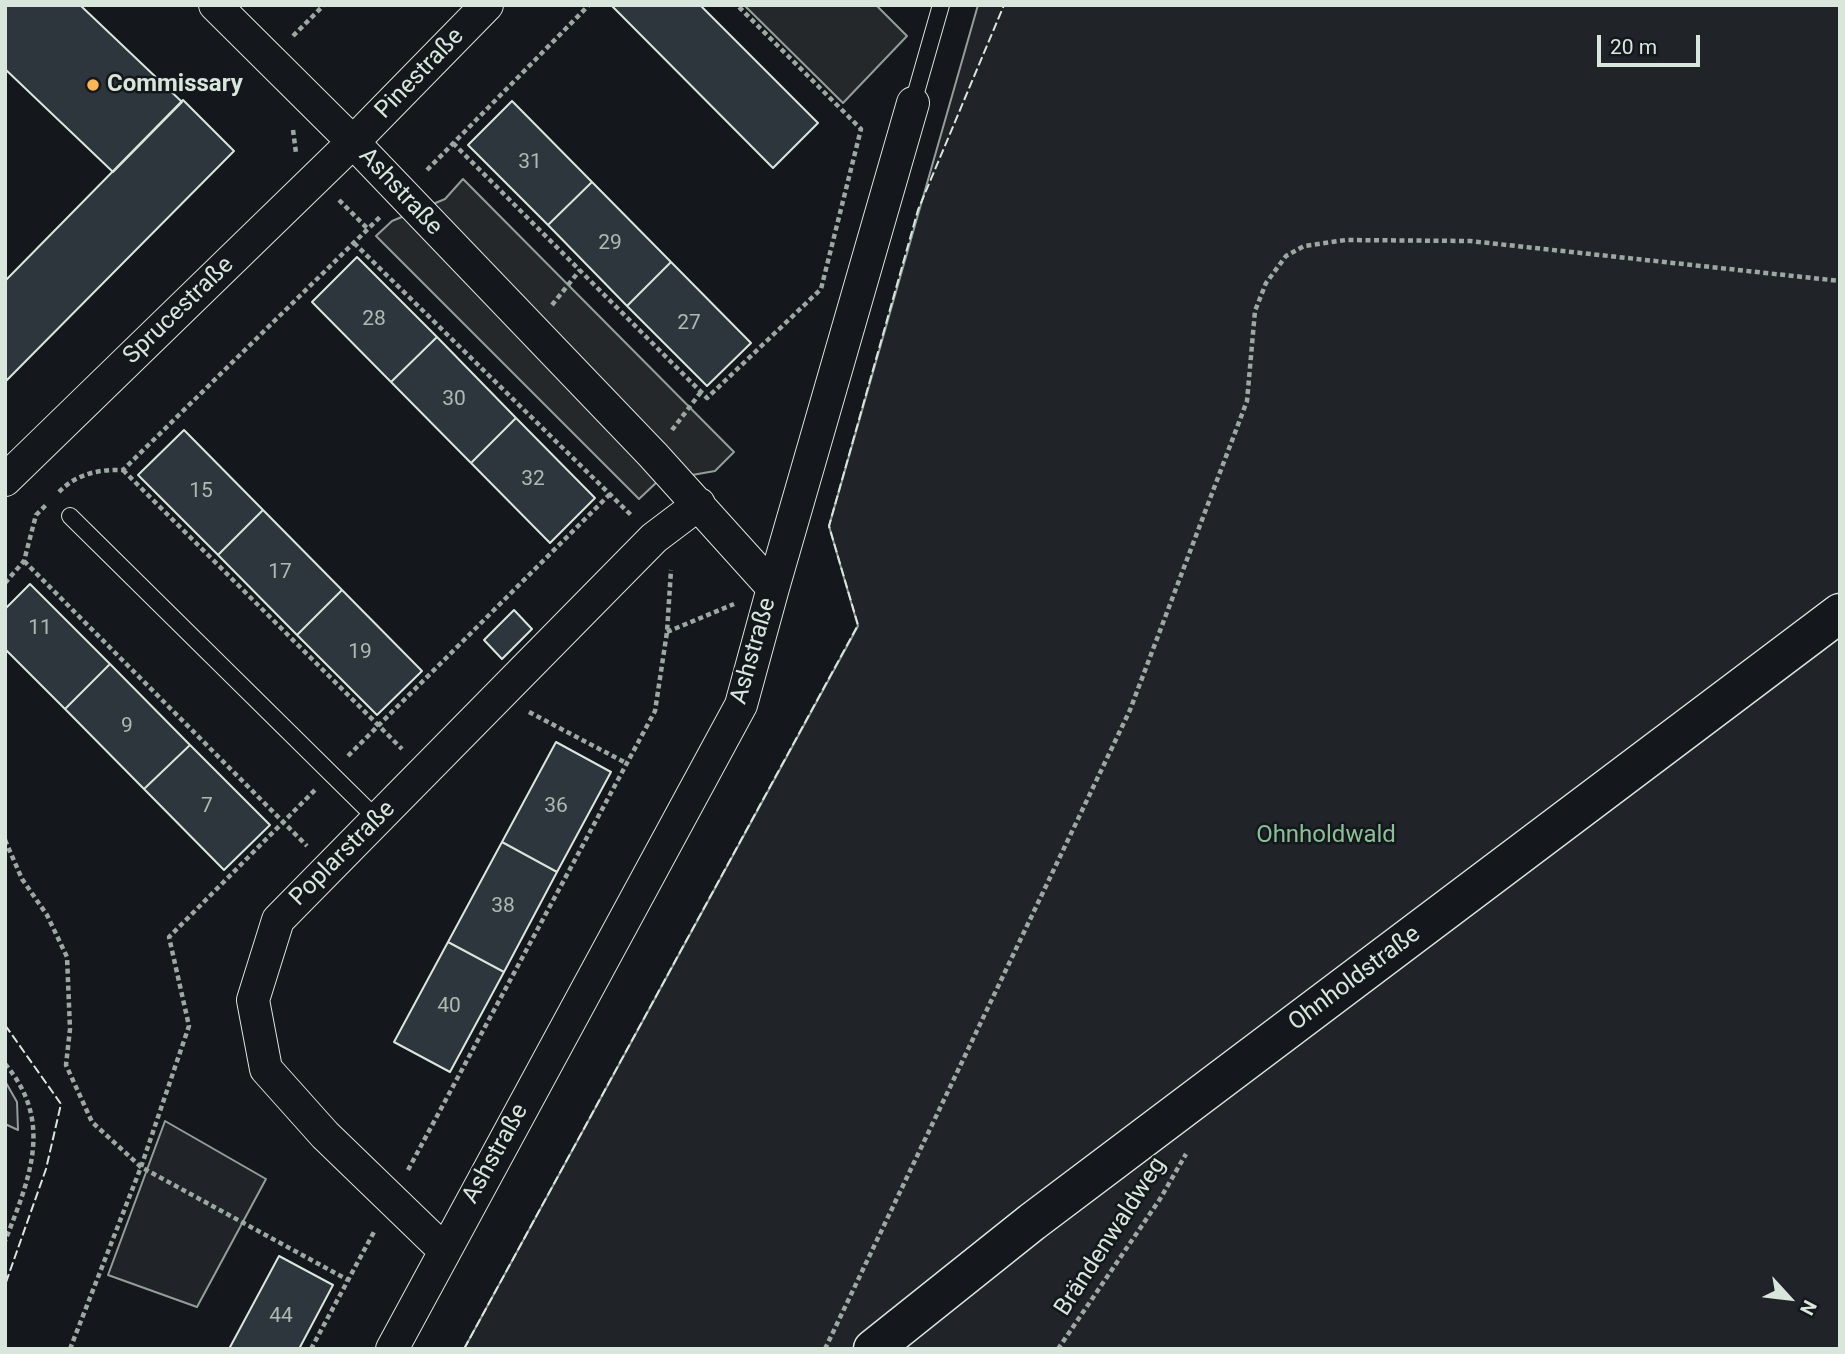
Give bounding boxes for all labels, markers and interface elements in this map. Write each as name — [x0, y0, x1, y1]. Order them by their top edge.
scale bar — [1600, 21, 1703, 65]
street label: Pinestraße — [370, 23, 470, 125]
text: 20 m — [1610, 35, 1657, 59]
place label: Commissary — [107, 71, 243, 99]
marker: Commissary — [85, 77, 101, 93]
street label: Ashstraße — [352, 142, 448, 242]
house number: 31 — [518, 150, 542, 176]
house number: 29 — [598, 231, 622, 257]
street label: Sprucestraße — [118, 251, 240, 371]
house number: 28 — [362, 307, 386, 333]
house number: 27 — [677, 311, 701, 337]
house number: 30 — [442, 387, 466, 413]
house number: 32 — [521, 467, 545, 493]
house number: 15 — [189, 479, 213, 505]
house number: 17 — [268, 560, 292, 586]
street label: Ashstraße — [725, 595, 783, 707]
house number: 11 — [28, 616, 52, 642]
house number: 19 — [348, 640, 372, 666]
house number: 9 — [121, 714, 133, 740]
house number: 7 — [201, 794, 213, 820]
house number: 36 — [544, 794, 568, 820]
street label: Poplarstraße — [284, 795, 402, 913]
park label: Ohnholdwald — [1256, 822, 1396, 850]
house number: 38 — [491, 894, 515, 920]
street label: Ohnholdstraße — [1284, 920, 1426, 1038]
house number: 40 — [437, 994, 461, 1020]
street label: Ashstraße — [457, 1099, 535, 1209]
street label: Brändenwaldweg — [1049, 1152, 1173, 1322]
north arrow — [1754, 1263, 1824, 1333]
text: N — [1795, 1297, 1821, 1319]
house number: 44 — [269, 1304, 293, 1330]

